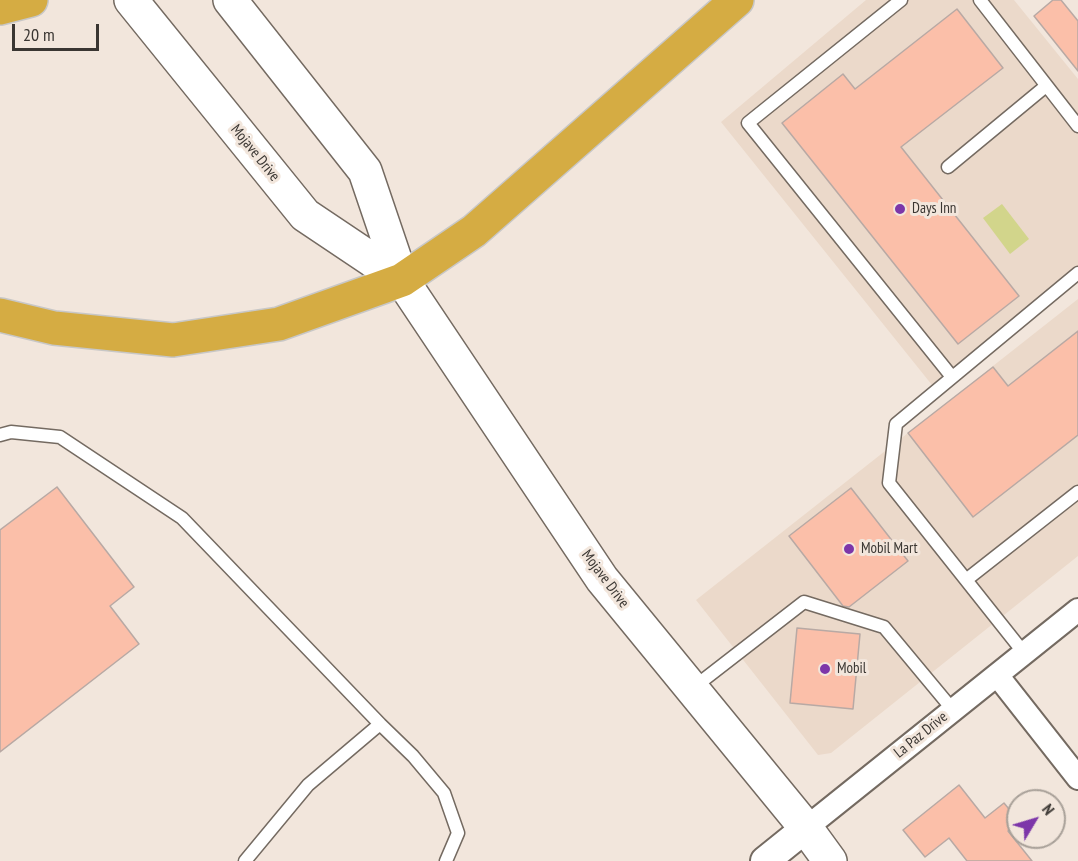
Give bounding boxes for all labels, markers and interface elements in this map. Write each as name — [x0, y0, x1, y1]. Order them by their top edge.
scale bar — [15, 12, 102, 50]
text: 20 m — [23, 23, 55, 46]
street label: Mojave Drive — [227, 121, 283, 185]
place label: Days Inn — [912, 200, 956, 218]
marker: Days Inn — [893, 202, 907, 216]
place label: Mobil Mart — [861, 540, 918, 558]
marker: Mobil Mart — [842, 542, 856, 556]
street label: Mojave Drive — [577, 547, 633, 611]
place label: Mobil — [837, 660, 866, 678]
marker: Mobil — [818, 662, 832, 676]
street label: La Paz Drive — [891, 708, 951, 762]
north arrow — [1006, 789, 1066, 849]
text: N — [1038, 800, 1059, 819]

